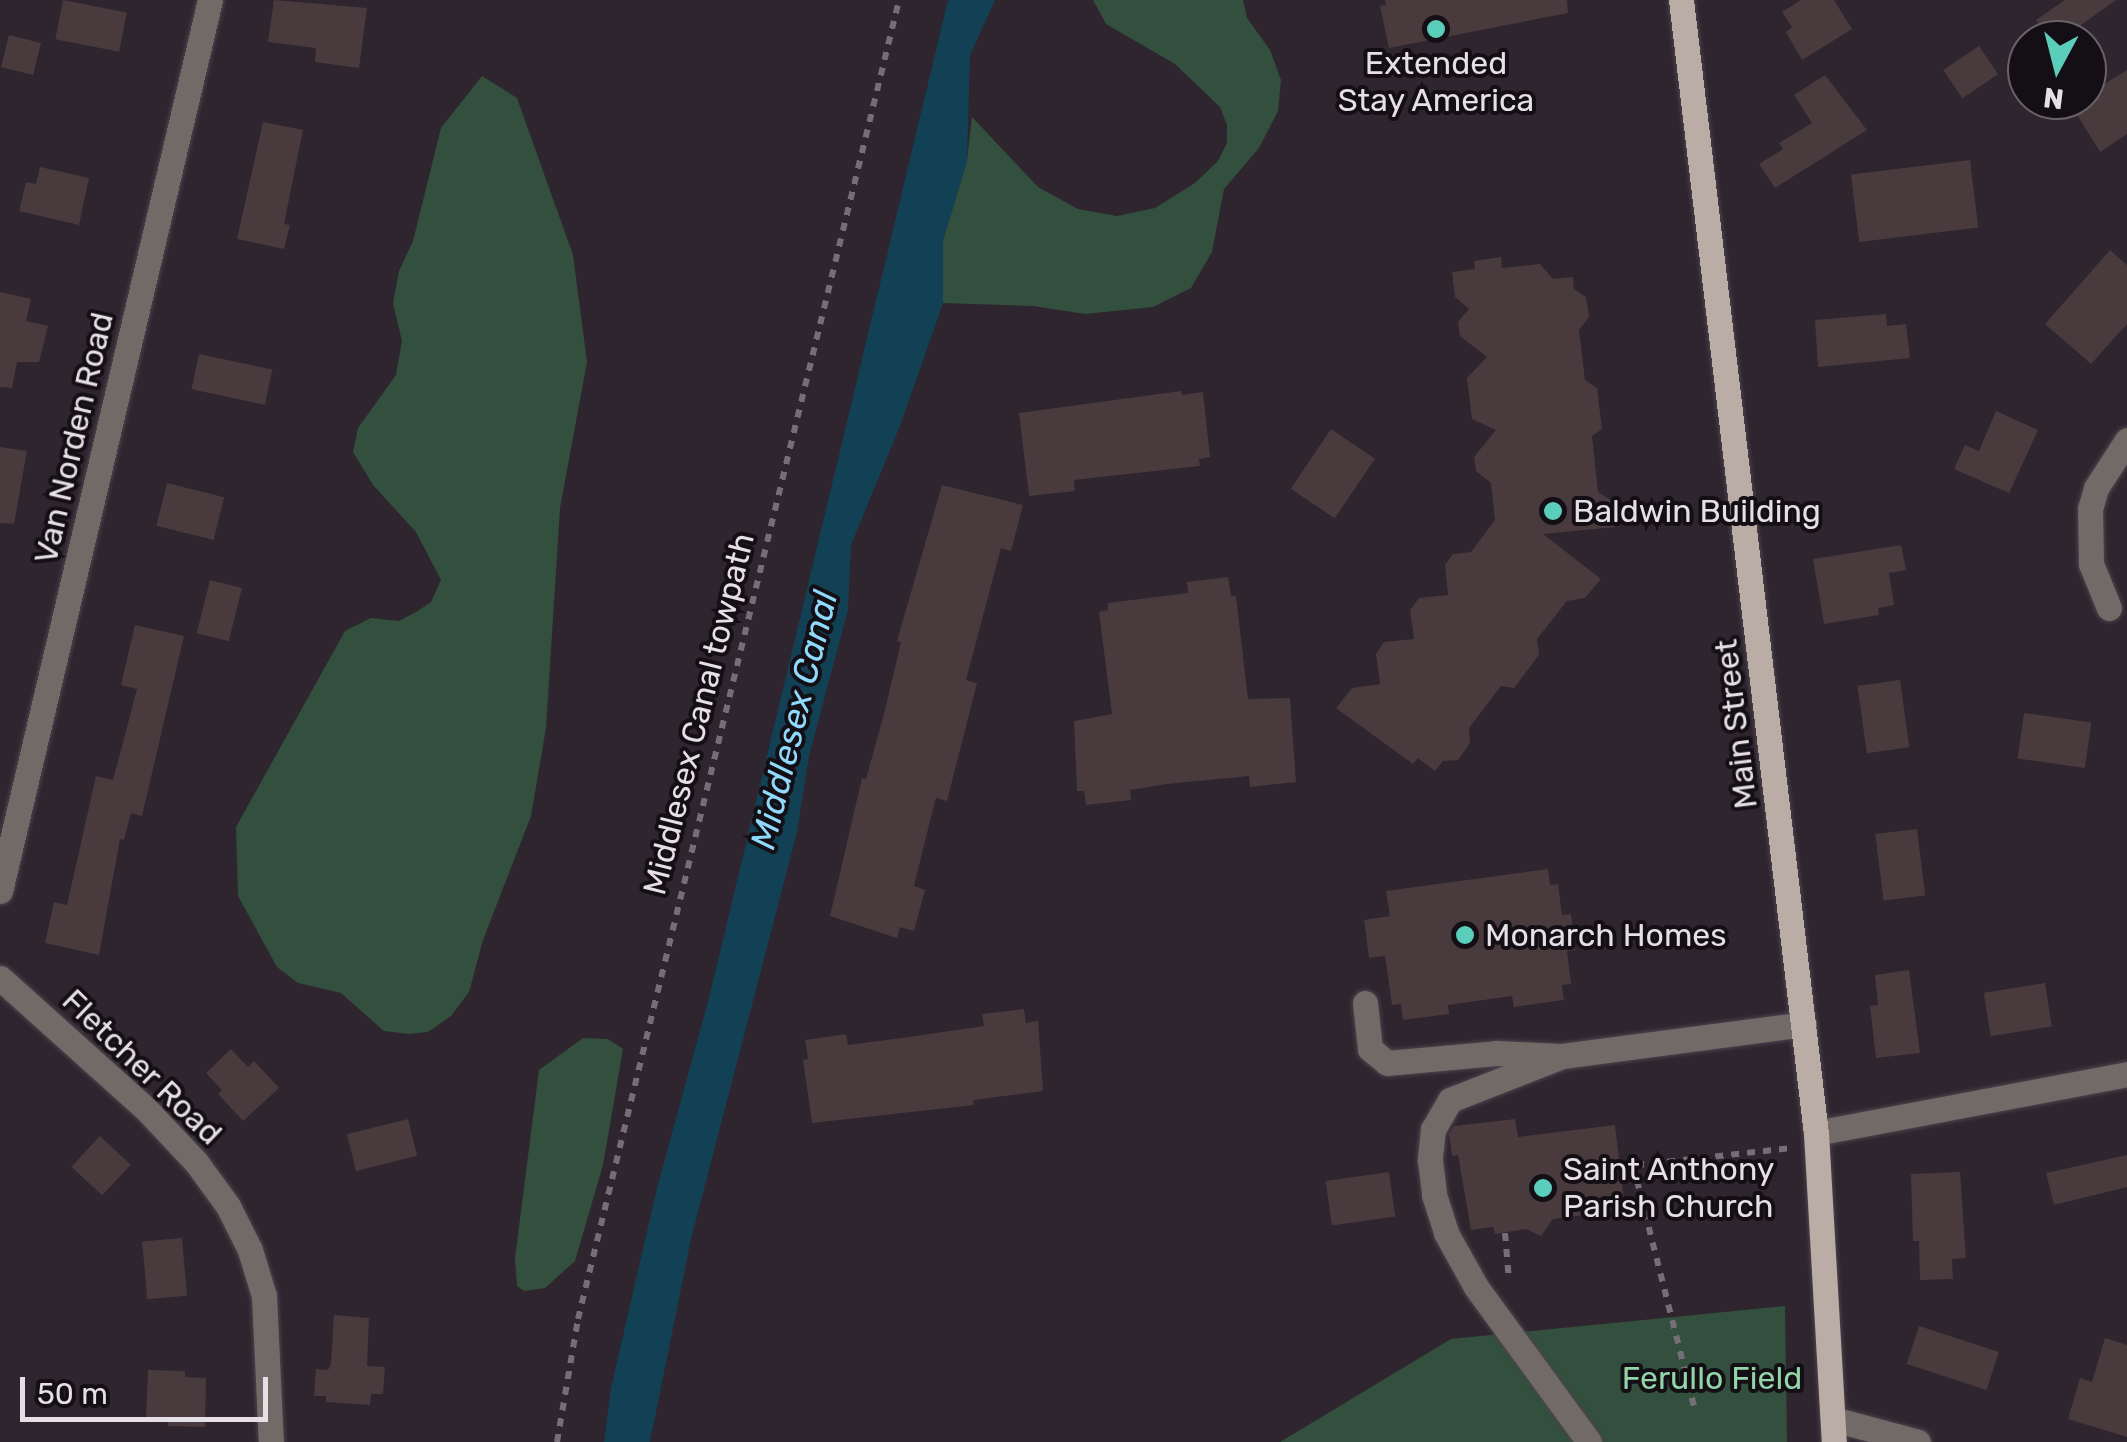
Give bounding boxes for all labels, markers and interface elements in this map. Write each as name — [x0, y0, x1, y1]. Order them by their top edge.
marker: Extended Stay America — [1425, 18, 1447, 40]
north arrow — [2007, 20, 2107, 120]
place label: Extended Stay America — [1337, 45, 1535, 120]
text: N — [2042, 81, 2066, 116]
street label: Van Norden Road — [26, 309, 122, 567]
place label: Baldwin Building — [1573, 492, 1821, 530]
marker: Baldwin Building — [1542, 500, 1564, 522]
street label: Middlesex Canal towpath — [635, 529, 763, 899]
water label: Middlesex Canal — [742, 586, 846, 854]
street label: Main Street — [1707, 637, 1765, 811]
place label: Monarch Homes — [1485, 916, 1727, 954]
marker: Monarch Homes — [1454, 924, 1476, 946]
street label: Fletcher Road — [54, 981, 230, 1153]
place label: Saint Anthony Parish Church — [1563, 1151, 1775, 1226]
marker: Saint Anthony Parish Church — [1532, 1177, 1554, 1199]
scale bar — [25, 1357, 272, 1419]
park label: Ferullo Field — [1622, 1359, 1802, 1397]
text: 50 m — [37, 1376, 108, 1412]

